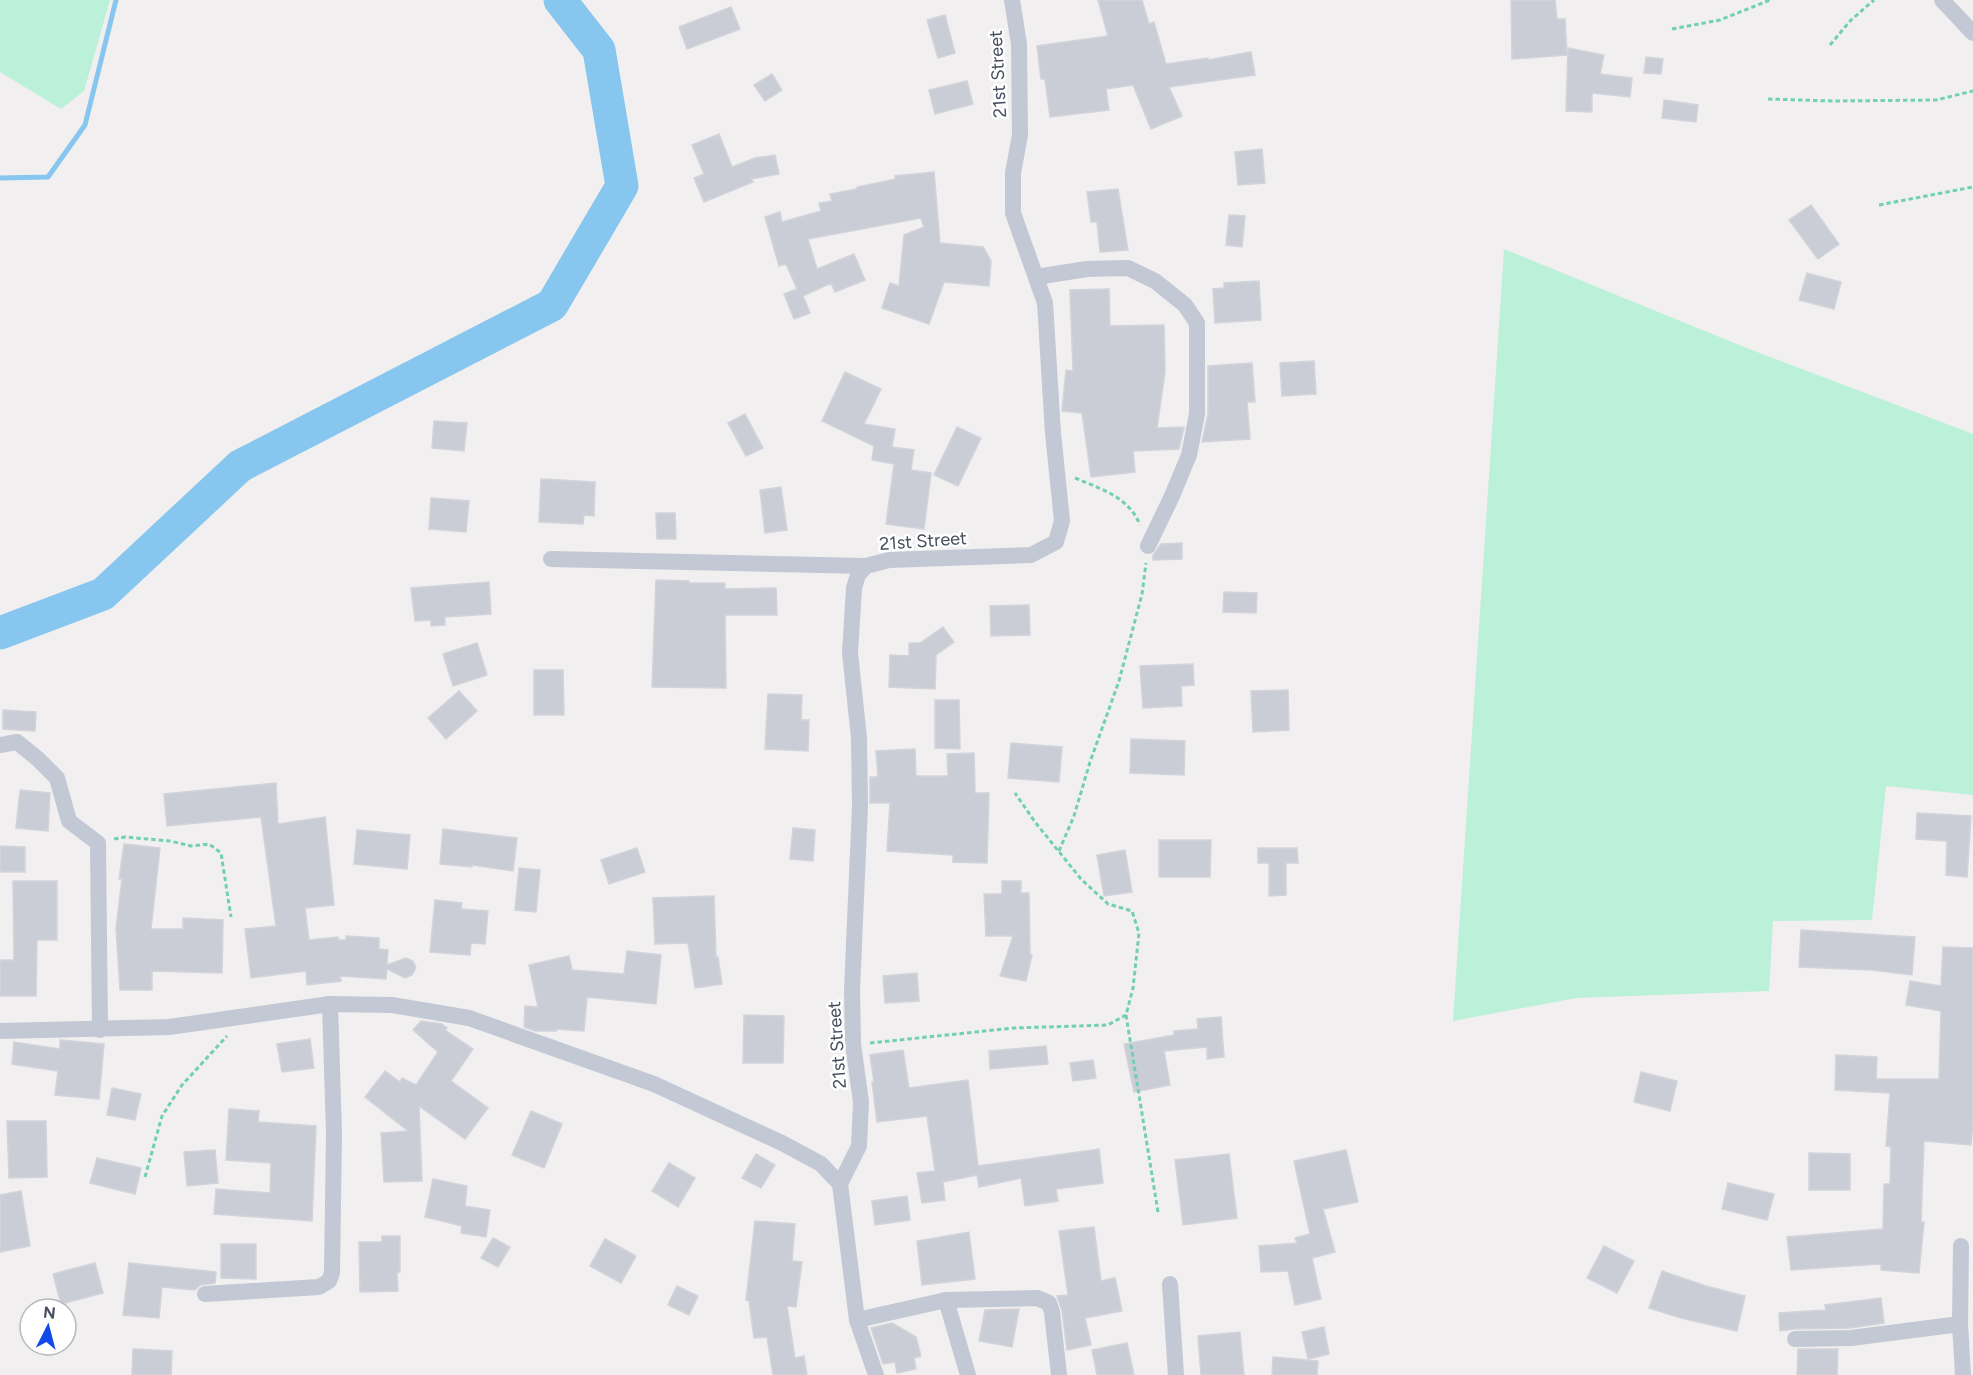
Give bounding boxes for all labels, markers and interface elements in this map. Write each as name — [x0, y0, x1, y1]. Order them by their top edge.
street label: 21st Street — [985, 30, 1011, 118]
street label: 21st Street — [879, 527, 968, 555]
street label: 21st Street — [823, 1000, 851, 1089]
north arrow — [18, 1297, 78, 1357]
text: N — [42, 1302, 57, 1323]

